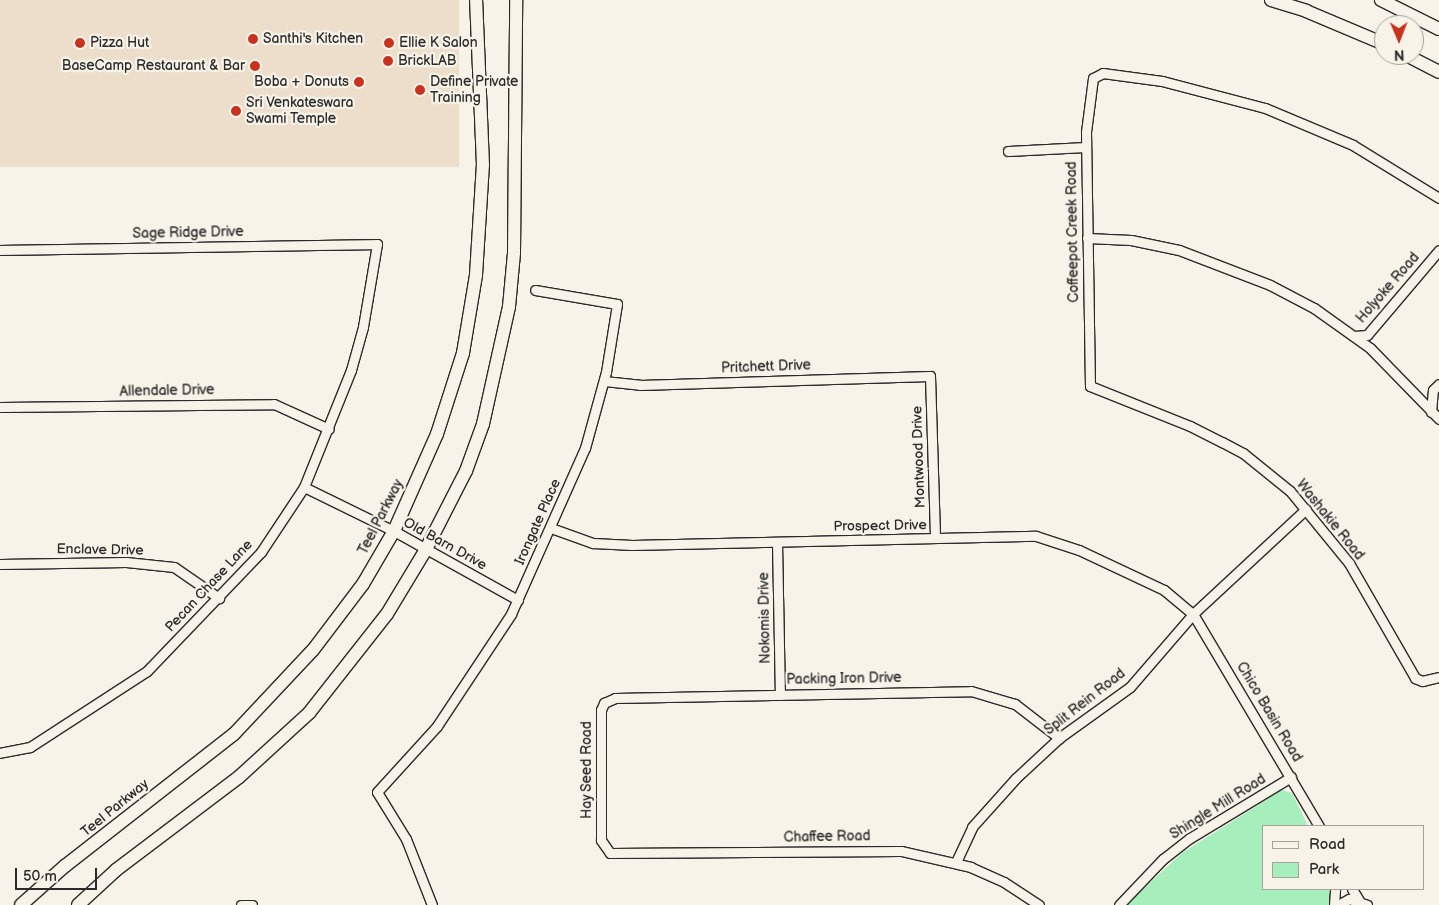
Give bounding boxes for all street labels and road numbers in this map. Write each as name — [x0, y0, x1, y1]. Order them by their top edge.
street label: Coffeepot Creek Road — [1063, 161, 1083, 303]
street label: Sage Ridge Drive — [132, 224, 244, 242]
street label: Holyoke Road — [1353, 249, 1423, 327]
street label: Pritchett Drive — [721, 357, 811, 377]
street label: Allendale Drive — [119, 382, 215, 400]
street label: Montwood Drive — [909, 406, 929, 508]
street label: Irongate Place — [512, 476, 564, 568]
street label: Washakie Road — [1292, 476, 1368, 564]
street label: Teel Parkway — [355, 477, 407, 557]
street label: Old Barn Drive — [400, 514, 490, 574]
street label: Prospect Drive — [833, 517, 927, 535]
street label: Pecan Chase Lane — [162, 536, 256, 636]
street label: Enclave Drive — [56, 541, 144, 559]
street label: Nokomis Drive — [756, 572, 774, 664]
street label: Chico Basin Road — [1233, 659, 1305, 765]
street label: Split Rein Road — [1041, 665, 1129, 739]
street label: Packing Iron Drive — [786, 670, 902, 688]
street label: Hay Seed Road — [579, 721, 595, 819]
street label: Shingle Mill Road — [1167, 771, 1269, 843]
street label: Teel Parkway — [78, 776, 152, 840]
street label: Chaffee Road — [783, 828, 871, 846]

